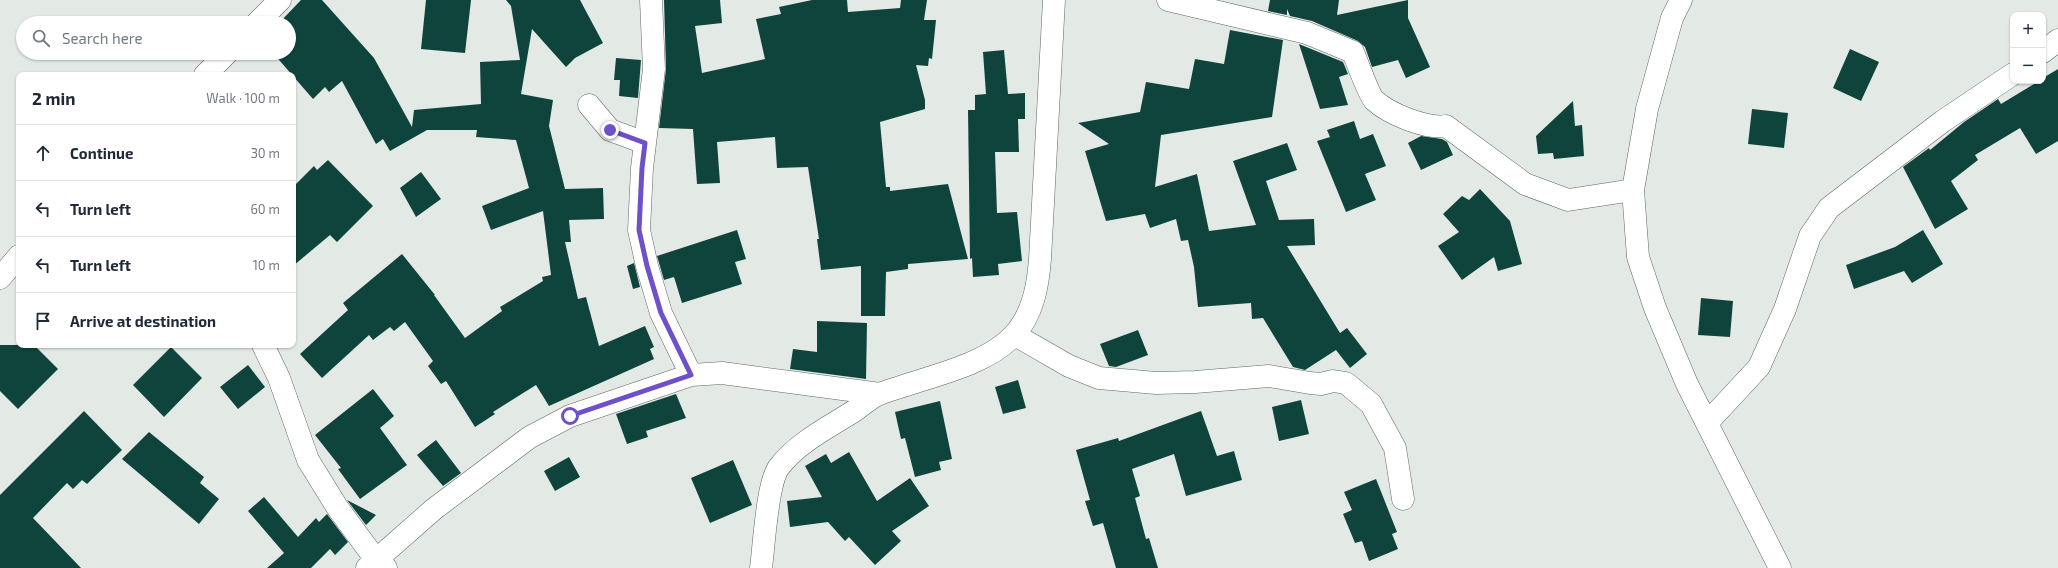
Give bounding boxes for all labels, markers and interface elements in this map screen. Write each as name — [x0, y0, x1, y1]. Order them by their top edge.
map controls — [2010, 12, 2046, 84]
button: + — [2010, 12, 2046, 48]
search box — [16, 16, 296, 60]
icon: search — [30, 27, 52, 49]
text: Search here — [62, 29, 143, 47]
button: − — [2010, 48, 2046, 84]
text: 2 min — [32, 88, 75, 108]
text: Walk · 100 m — [206, 90, 280, 106]
route end — [601, 121, 619, 139]
icon: ahead — [32, 142, 54, 164]
text: Continue — [70, 144, 133, 162]
text: 30 m — [251, 145, 280, 161]
icon: left — [32, 198, 54, 220]
text: Turn left — [70, 200, 131, 218]
text: 60 m — [250, 201, 280, 217]
icon: left — [32, 254, 54, 276]
text: Turn left — [70, 256, 131, 274]
text: 10 m — [253, 257, 280, 273]
icon: arrive — [32, 310, 54, 332]
text: Arrive at destination — [70, 312, 216, 330]
route start — [561, 407, 579, 425]

